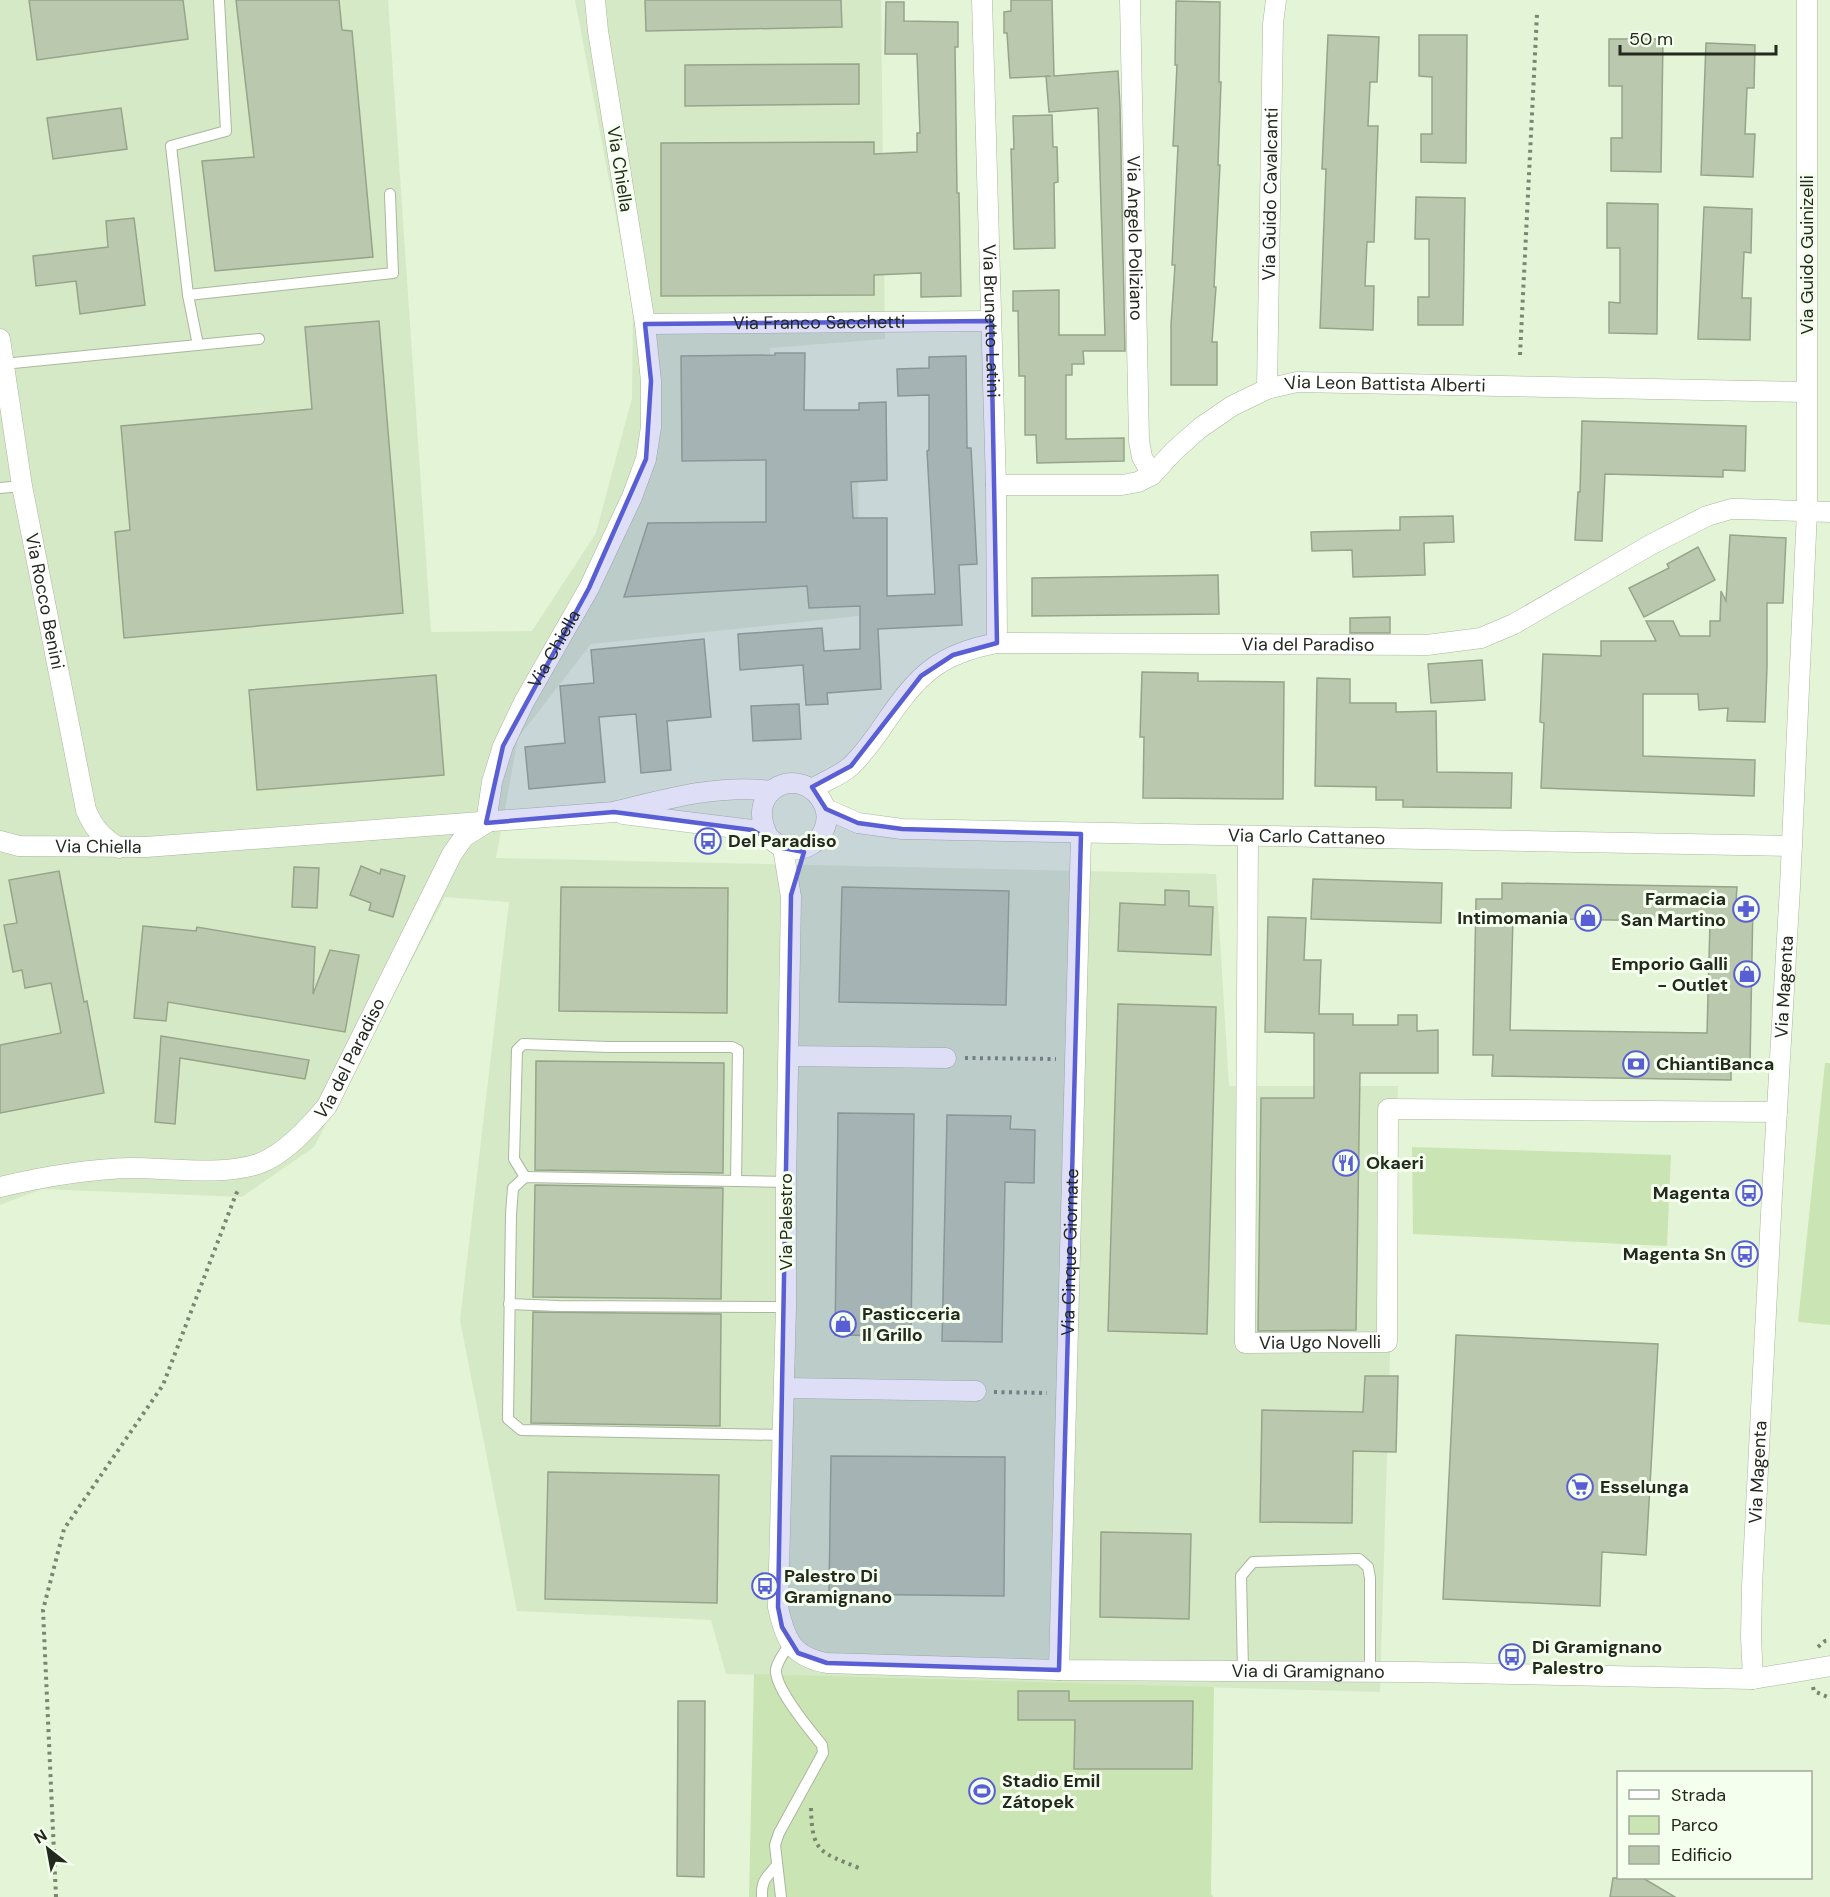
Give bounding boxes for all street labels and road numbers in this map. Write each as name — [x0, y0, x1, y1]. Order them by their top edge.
street label: Via Guido Cavalcanti — [1257, 107, 1284, 281]
street label: Via Chiella — [601, 124, 639, 214]
street label: Via Angelo Poliziano — [1121, 155, 1149, 321]
street label: Via Guido Guinizelli — [1795, 175, 1819, 335]
street label: Via Brunetto Latini — [977, 244, 1005, 398]
street label: Via Franco Sacchetti — [733, 310, 905, 335]
street label: Via Leon Battista Alberti — [1282, 370, 1486, 398]
street label: Via Rocco Benini — [20, 531, 70, 671]
street label: Via Chiella — [522, 605, 586, 692]
street label: Via del Paradiso — [1242, 632, 1375, 657]
street label: Via Carlo Cattaneo — [1228, 823, 1386, 850]
street label: Via Chiella — [55, 834, 142, 859]
street label: Via Magenta — [1769, 935, 1799, 1039]
street label: Via del Paradiso — [309, 994, 391, 1124]
street label: Via Cinque Giornate — [1056, 1168, 1084, 1336]
street label: Via Palestro — [774, 1173, 798, 1271]
street label: Via Ugo Novelli — [1259, 1330, 1381, 1355]
street label: Via Magenta — [1743, 1420, 1772, 1524]
street label: Via di Gramignano — [1231, 1659, 1385, 1684]

